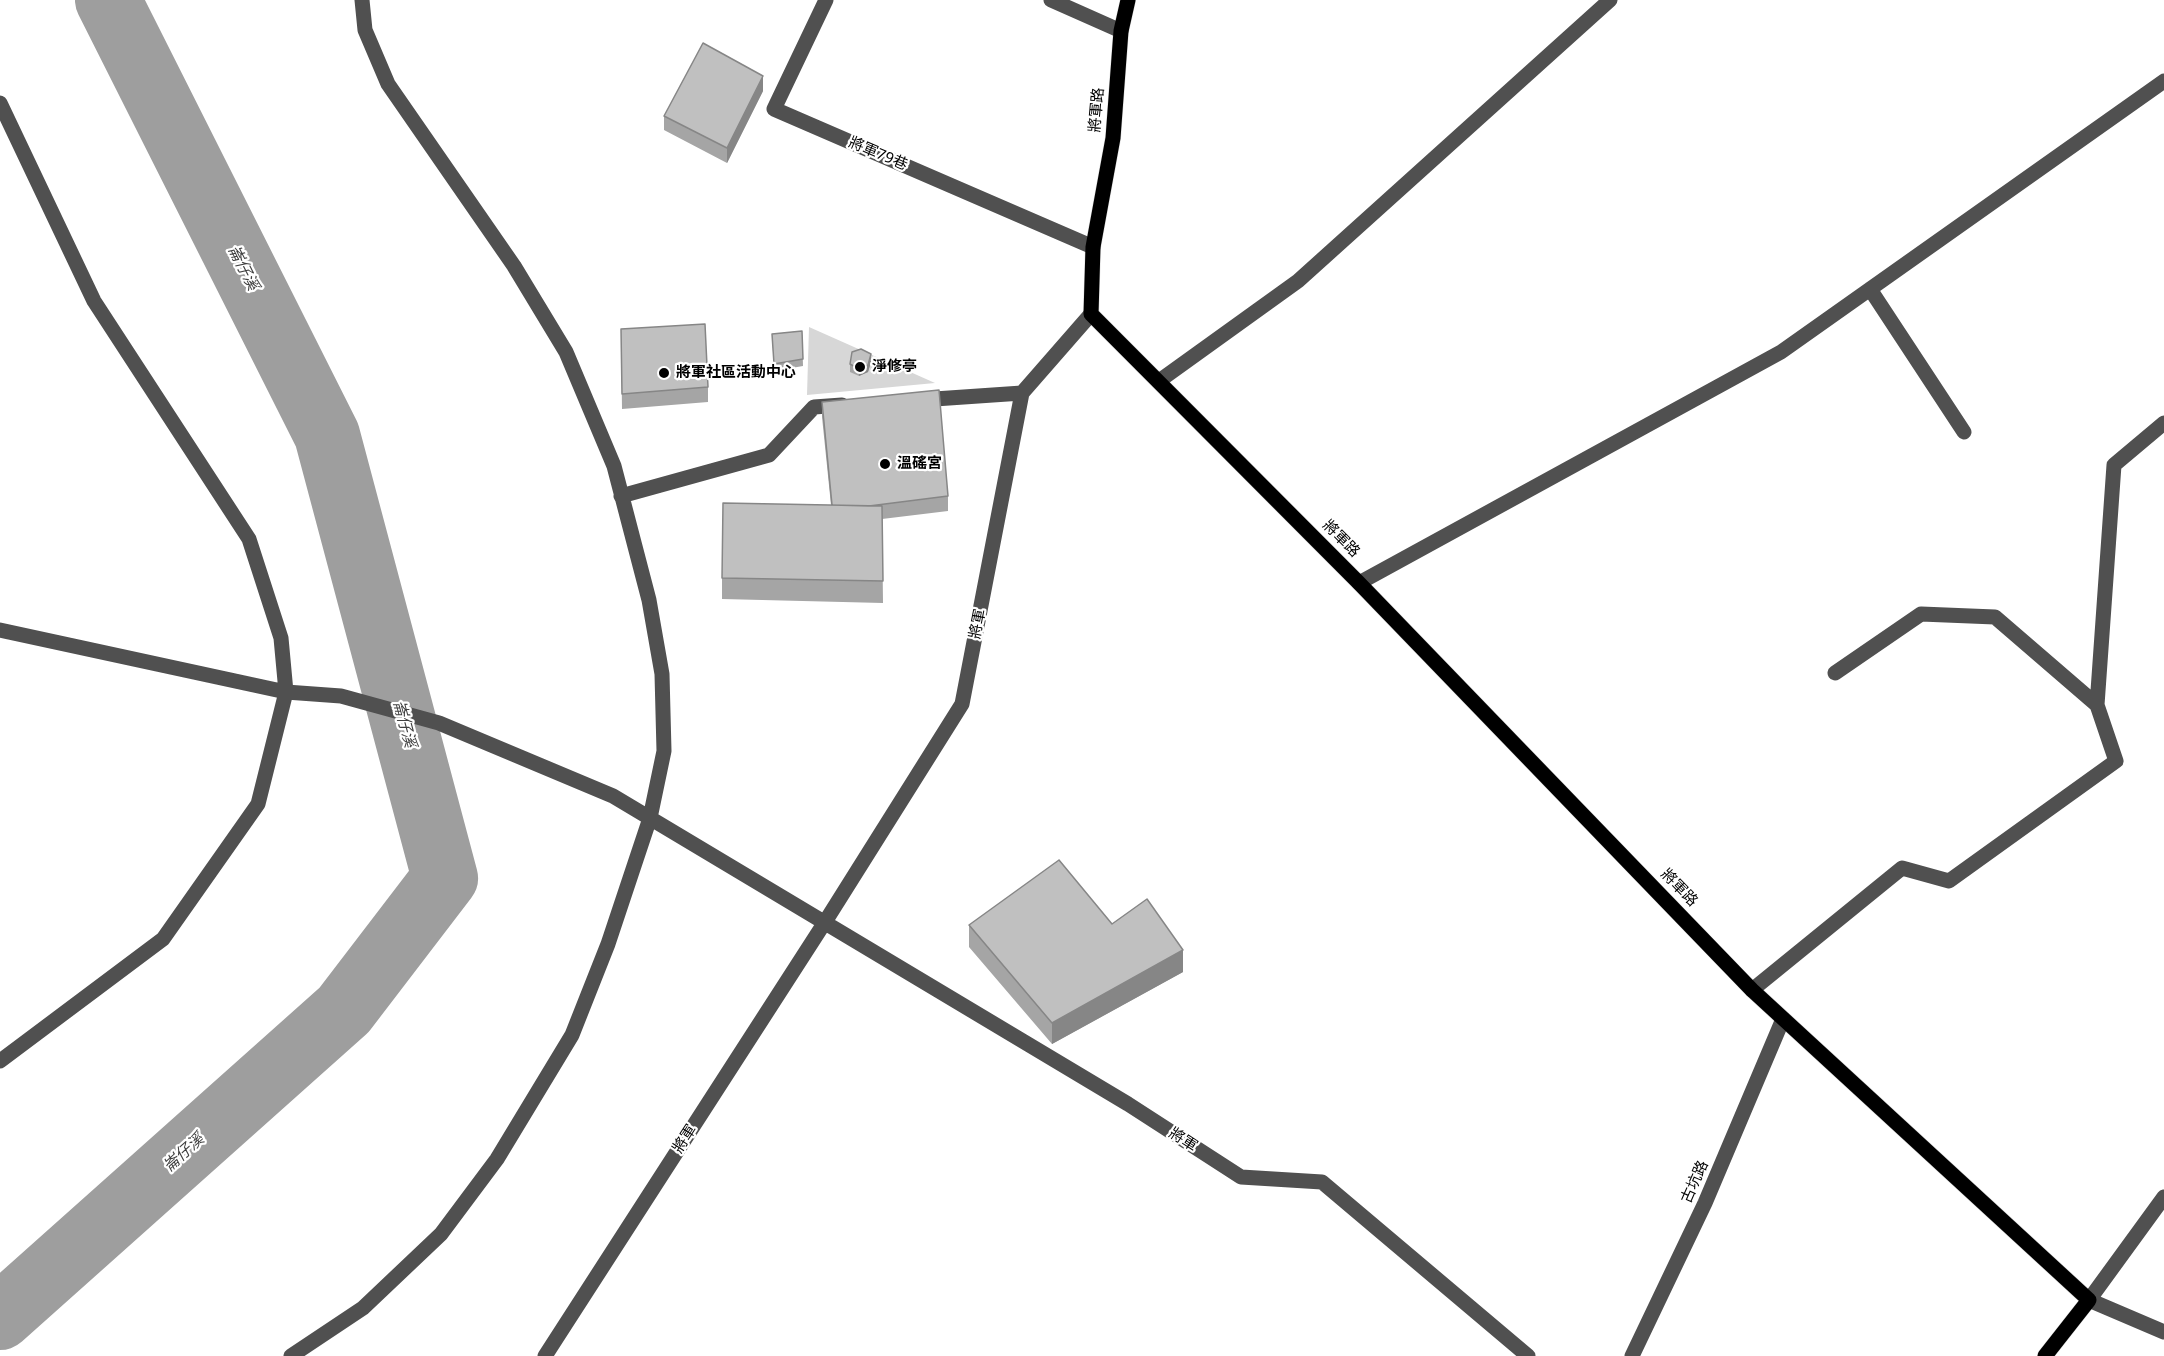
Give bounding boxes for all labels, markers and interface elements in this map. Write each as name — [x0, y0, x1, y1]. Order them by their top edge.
street label: 將軍路 — [1086, 87, 1108, 133]
street label: 將軍79巷 — [846, 134, 910, 174]
water label: 崙仔溪 — [224, 242, 262, 294]
place label: 淨修亭 — [872, 358, 917, 376]
marker: 淨修亭 — [853, 360, 867, 374]
place label: 將軍社區活動中心 — [676, 364, 796, 382]
marker: 將軍社區活動中心 — [657, 366, 671, 380]
place label: 溫磘宮 — [897, 455, 942, 473]
marker: 溫磘宮 — [878, 457, 892, 471]
street label: 將軍路 — [1319, 517, 1363, 561]
street label: 將軍 — [966, 608, 990, 640]
water label: 崙仔溪 — [389, 698, 419, 750]
street label: 將軍路 — [1657, 866, 1701, 910]
street label: 將軍 — [669, 1122, 701, 1156]
street label: 將軍 — [1166, 1124, 1200, 1156]
water label: 崙仔溪 — [160, 1130, 208, 1176]
street label: 古坑路 — [1678, 1158, 1712, 1206]

